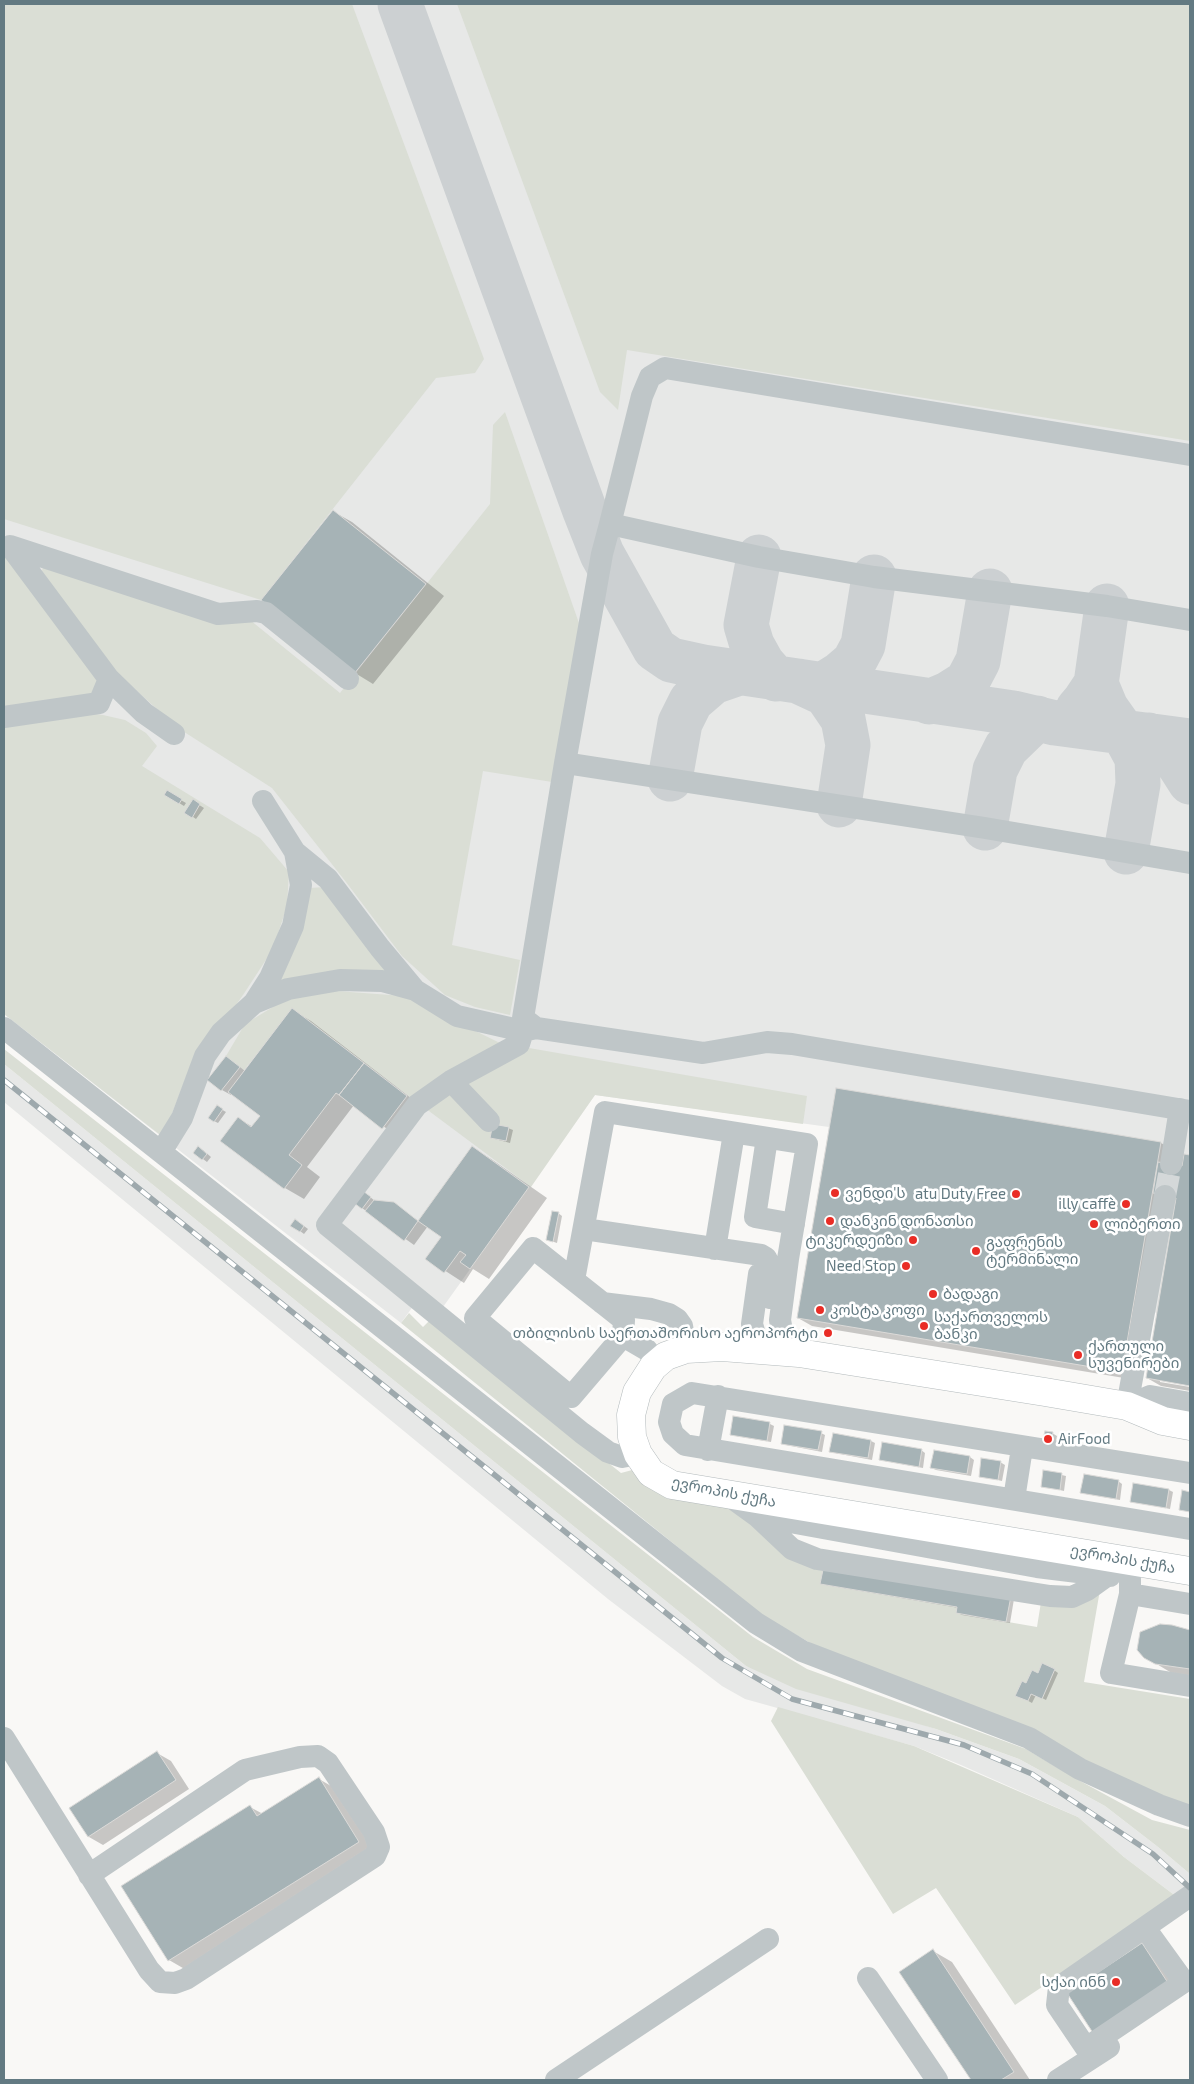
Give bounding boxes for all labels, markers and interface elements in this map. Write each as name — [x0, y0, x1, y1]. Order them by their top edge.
place label: ვენდი'ს — [845, 1184, 905, 1202]
place label: atu Duty Free — [915, 1185, 1006, 1203]
marker: ვენდი'ს — [829, 1187, 841, 1199]
marker: atu Duty Free — [1010, 1188, 1022, 1200]
place label: illy caffè — [1058, 1195, 1116, 1213]
marker: illy caffè — [1120, 1198, 1132, 1210]
place label: დანკინ დონათსი — [840, 1212, 974, 1230]
marker: დანკინ დონათსი — [824, 1215, 836, 1227]
place label: ლიბერთი — [1104, 1215, 1181, 1233]
marker: ლიბერთი — [1088, 1218, 1100, 1230]
place label: ტიკერდეიზი — [805, 1231, 903, 1249]
place label: გაფრენის ტერმინალი — [986, 1233, 1078, 1268]
marker: ტიკერდეიზი — [907, 1234, 919, 1246]
marker: გაფრენის ტერმინალი — [970, 1245, 982, 1257]
place label: Need Stop — [826, 1257, 896, 1275]
marker: Need Stop — [900, 1260, 912, 1272]
place label: ბადაგი — [943, 1285, 999, 1303]
marker: ბადაგი — [927, 1288, 939, 1300]
place label: კოსტა კოფი — [830, 1301, 925, 1319]
marker: კოსტა კოფი — [814, 1304, 826, 1316]
place label: საქართველოს ბანკი — [934, 1308, 1048, 1343]
marker: საქართველოს ბანკი — [918, 1320, 930, 1332]
place label: თბილისის საერთაშორისო აეროპორტი — [513, 1324, 818, 1342]
marker: თბილისის საერთაშორისო აეროპორტი — [822, 1327, 834, 1339]
place label: ქართული სუვენირები — [1088, 1337, 1179, 1372]
marker: ქართული სუვენირები — [1072, 1349, 1084, 1361]
place label: AirFood — [1058, 1430, 1111, 1448]
marker: AirFood — [1042, 1433, 1054, 1445]
street label: ევროპის ქუჩა — [670, 1473, 778, 1511]
street label: ევროპის ქუჩა — [1069, 1541, 1177, 1577]
place label: სქაი ინნ — [1041, 1973, 1106, 1991]
marker: სქაი ინნ — [1110, 1976, 1122, 1988]

